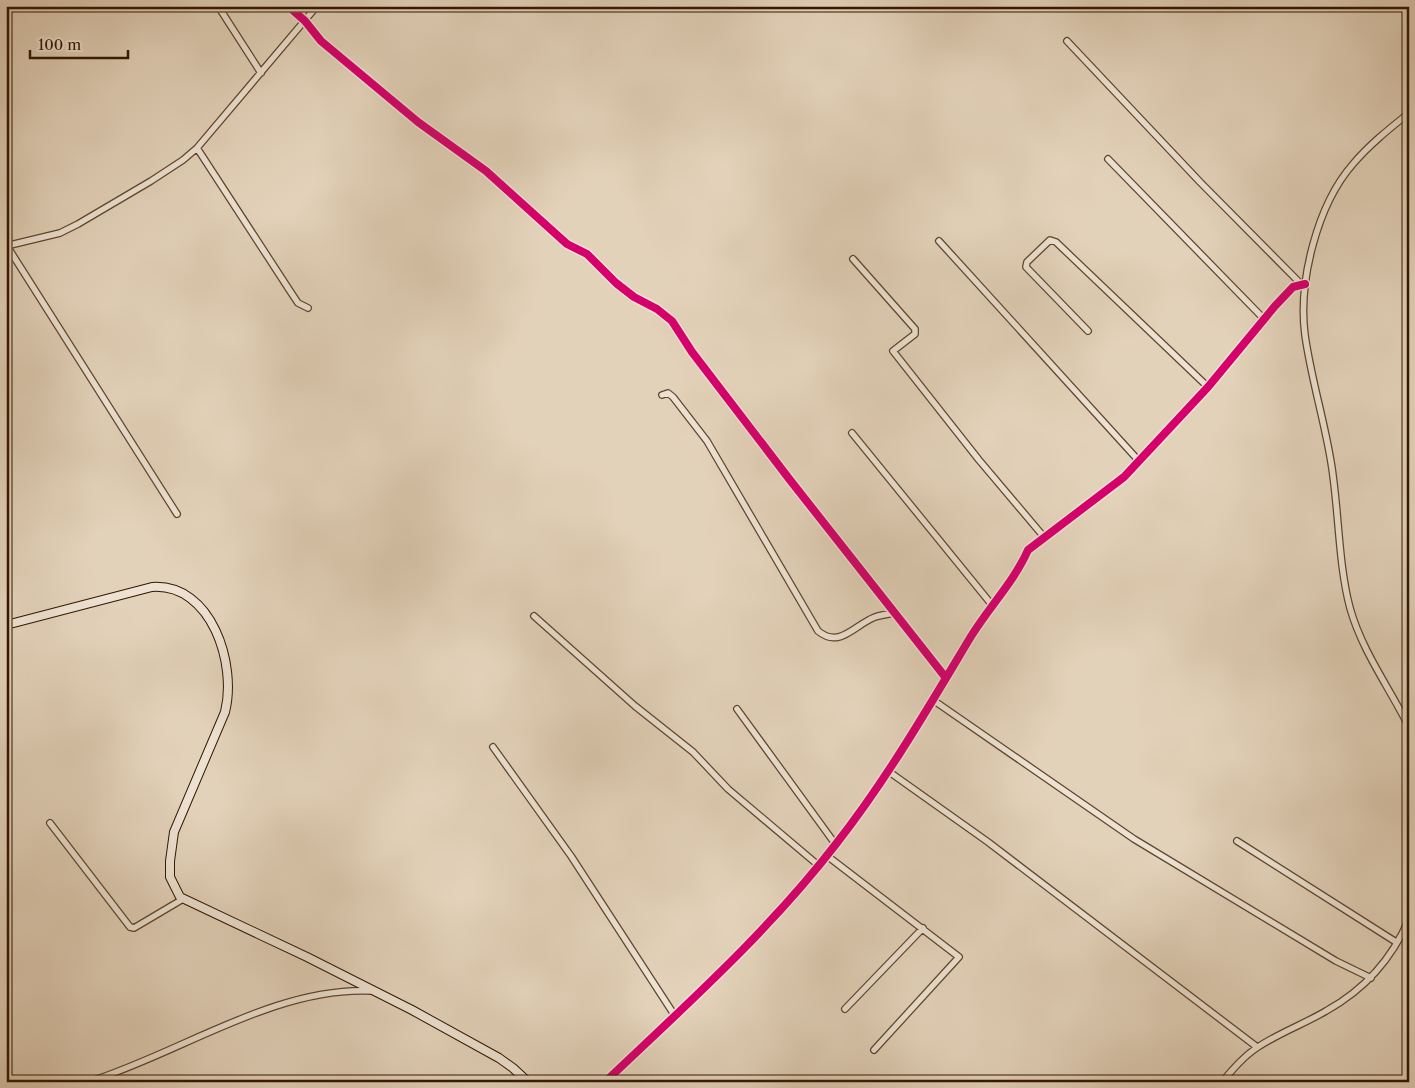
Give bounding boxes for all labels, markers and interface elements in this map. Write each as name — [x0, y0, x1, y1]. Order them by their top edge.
scale bar — [30, 28, 128, 60]
text: 100 m — [38, 35, 81, 54]

